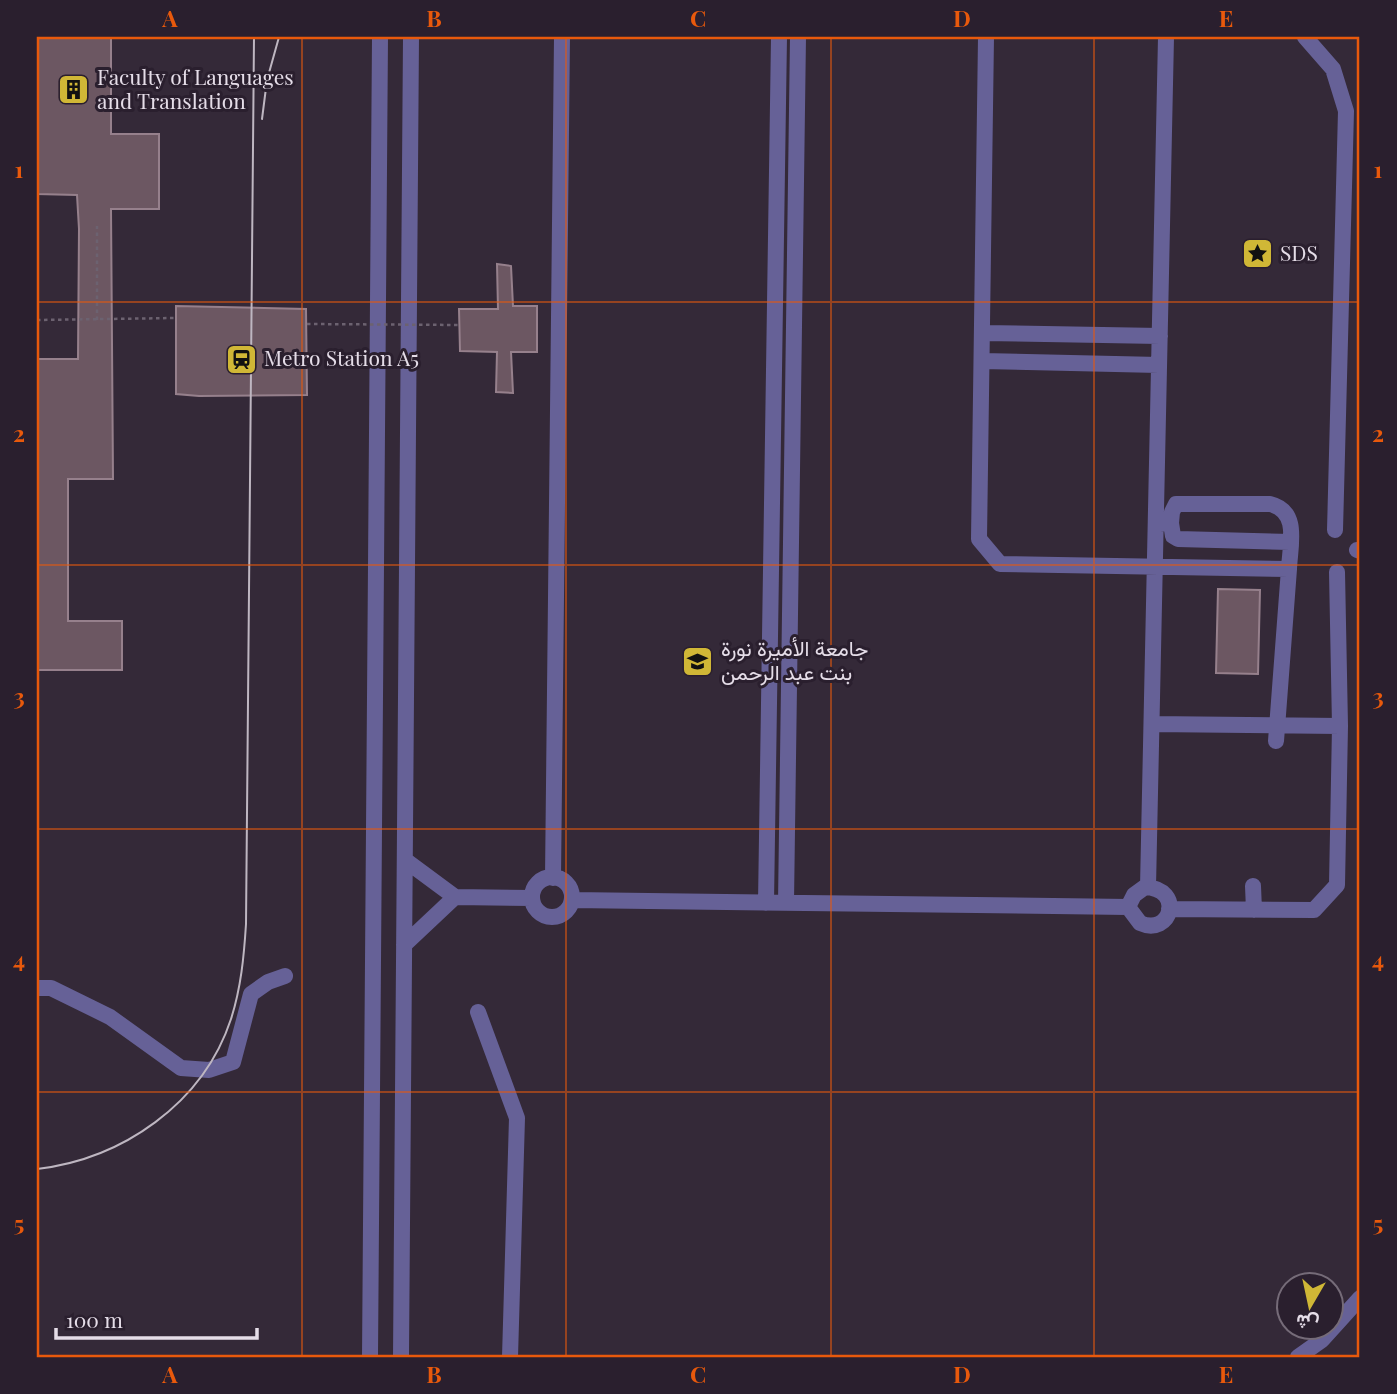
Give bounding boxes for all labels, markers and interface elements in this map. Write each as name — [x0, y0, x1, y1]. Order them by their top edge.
text: A — [161, 2, 178, 33]
text: B — [426, 2, 442, 33]
text: C — [690, 2, 706, 33]
text: D — [953, 2, 971, 33]
text: E — [1219, 2, 1233, 33]
place label: Faculty of Languages and Translation — [97, 62, 294, 114]
building icon: Faculty of Languages and Translation — [57, 73, 91, 107]
text: 1 — [15, 153, 24, 184]
text: 1 — [1374, 153, 1383, 184]
place icon: SDS — [1240, 237, 1274, 271]
place label: SDS — [1280, 238, 1318, 266]
station icon: Metro Station A5 — [224, 342, 258, 376]
place label: Metro Station A5 — [264, 343, 419, 371]
text: 2 — [13, 417, 25, 448]
text: 2 — [1372, 417, 1384, 448]
place label: جامعة الأميرة نورة بنت عبد الرحمن — [721, 633, 868, 686]
school or university icon: جامعة الأميرة نورة بنت عبد الرحمن — [681, 644, 715, 678]
text: 3 — [13, 680, 25, 711]
text: 3 — [1372, 680, 1384, 711]
text: 4 — [13, 943, 25, 974]
text: 4 — [1372, 943, 1384, 974]
text: 5 — [14, 1207, 24, 1238]
text: 5 — [1373, 1207, 1383, 1238]
north arrow — [1274, 1272, 1344, 1342]
scale bar — [56, 1296, 257, 1340]
text: 100 m — [66, 1305, 123, 1333]
text: ش — [1294, 1309, 1320, 1338]
text: A — [161, 1358, 178, 1389]
text: B — [426, 1358, 442, 1389]
text: C — [690, 1358, 706, 1389]
text: D — [953, 1358, 971, 1389]
text: E — [1219, 1358, 1233, 1389]

